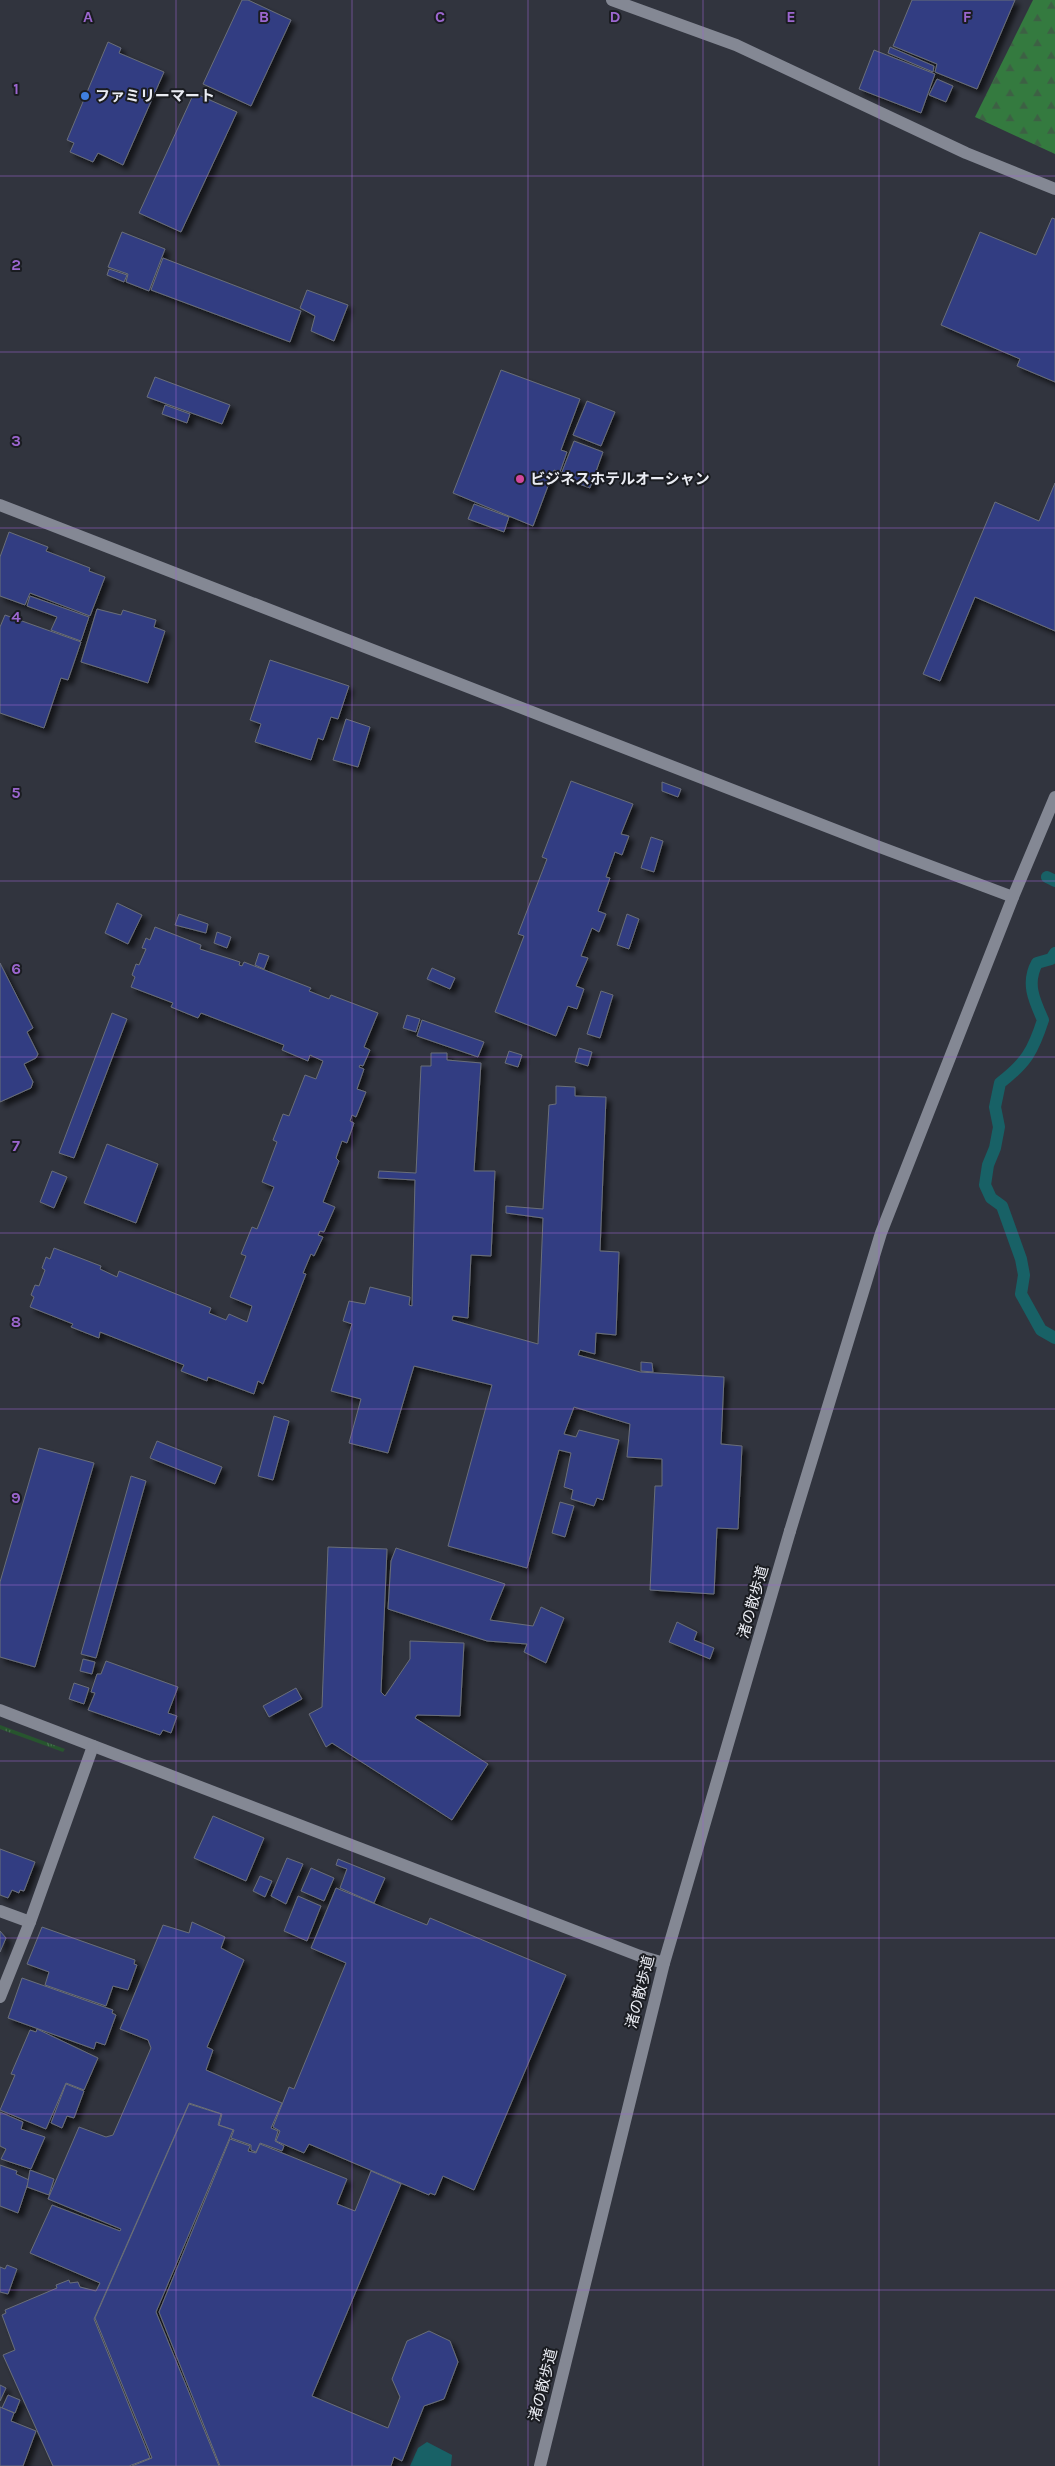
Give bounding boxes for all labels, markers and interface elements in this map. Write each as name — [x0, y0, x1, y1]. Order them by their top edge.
text: A — [83, 7, 93, 26]
text: B — [259, 7, 269, 26]
text: C — [435, 7, 445, 26]
text: D — [610, 7, 621, 26]
text: E — [786, 7, 796, 26]
text: F — [963, 7, 972, 26]
text: 1 — [13, 79, 19, 98]
place label: ファミリーマート — [95, 87, 215, 105]
marker: ファミリーマート — [79, 90, 91, 102]
text: 2 — [11, 255, 21, 274]
text: 3 — [11, 431, 21, 450]
place label: ビジネスホテルオーシャン — [530, 470, 710, 488]
marker: ビジネスホテルオーシャン — [514, 473, 526, 485]
text: 4 — [11, 607, 21, 626]
text: 5 — [11, 783, 21, 802]
text: 6 — [11, 959, 21, 978]
text: 7 — [12, 1136, 20, 1155]
text: 8 — [11, 1312, 21, 1331]
text: 9 — [11, 1488, 21, 1507]
street label: 渚の散歩道 — [734, 1563, 772, 1641]
street label: 渚の散歩道 — [622, 1953, 658, 2031]
street label: 渚の散歩道 — [525, 2346, 561, 2424]

